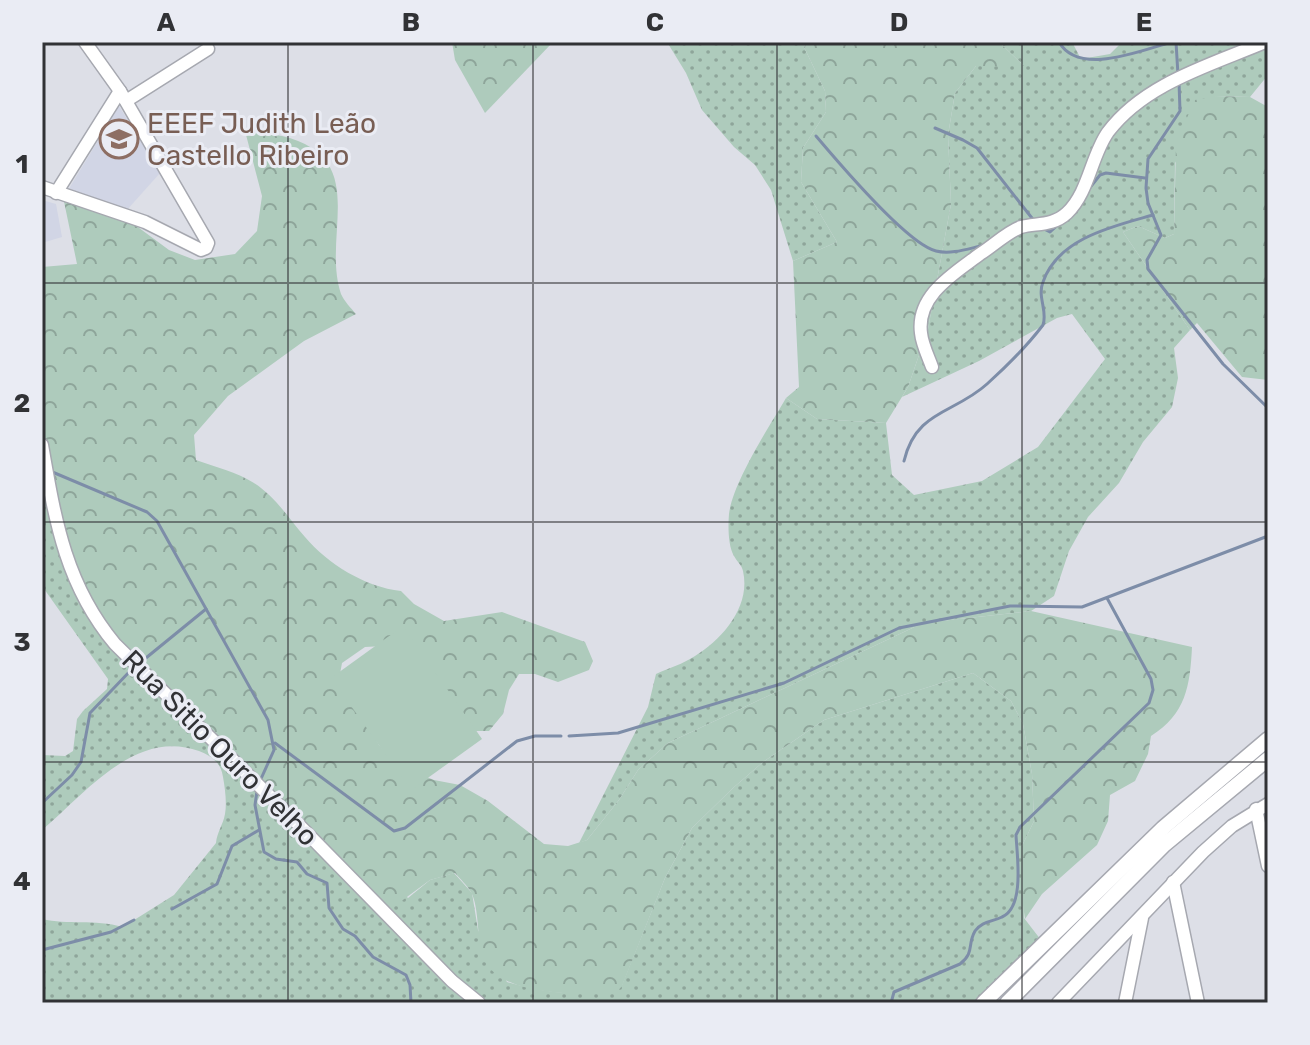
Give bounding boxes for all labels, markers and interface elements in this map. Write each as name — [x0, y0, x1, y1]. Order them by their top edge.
text: A — [157, 7, 176, 38]
text: B — [402, 7, 420, 38]
text: C — [646, 7, 664, 38]
text: D — [890, 7, 908, 38]
text: E — [1136, 7, 1152, 38]
place label: EEEF Judith Leão Castello Ribeiro — [147, 107, 376, 172]
school or university icon: EEEF Judith Leão Castello Ribeiro — [98, 118, 140, 160]
text: 1 — [16, 149, 28, 180]
text: 2 — [14, 388, 30, 419]
text: 3 — [13, 627, 31, 658]
street label: Rua Sitio Ouro Velho — [115, 643, 325, 853]
text: 4 — [13, 866, 31, 897]

